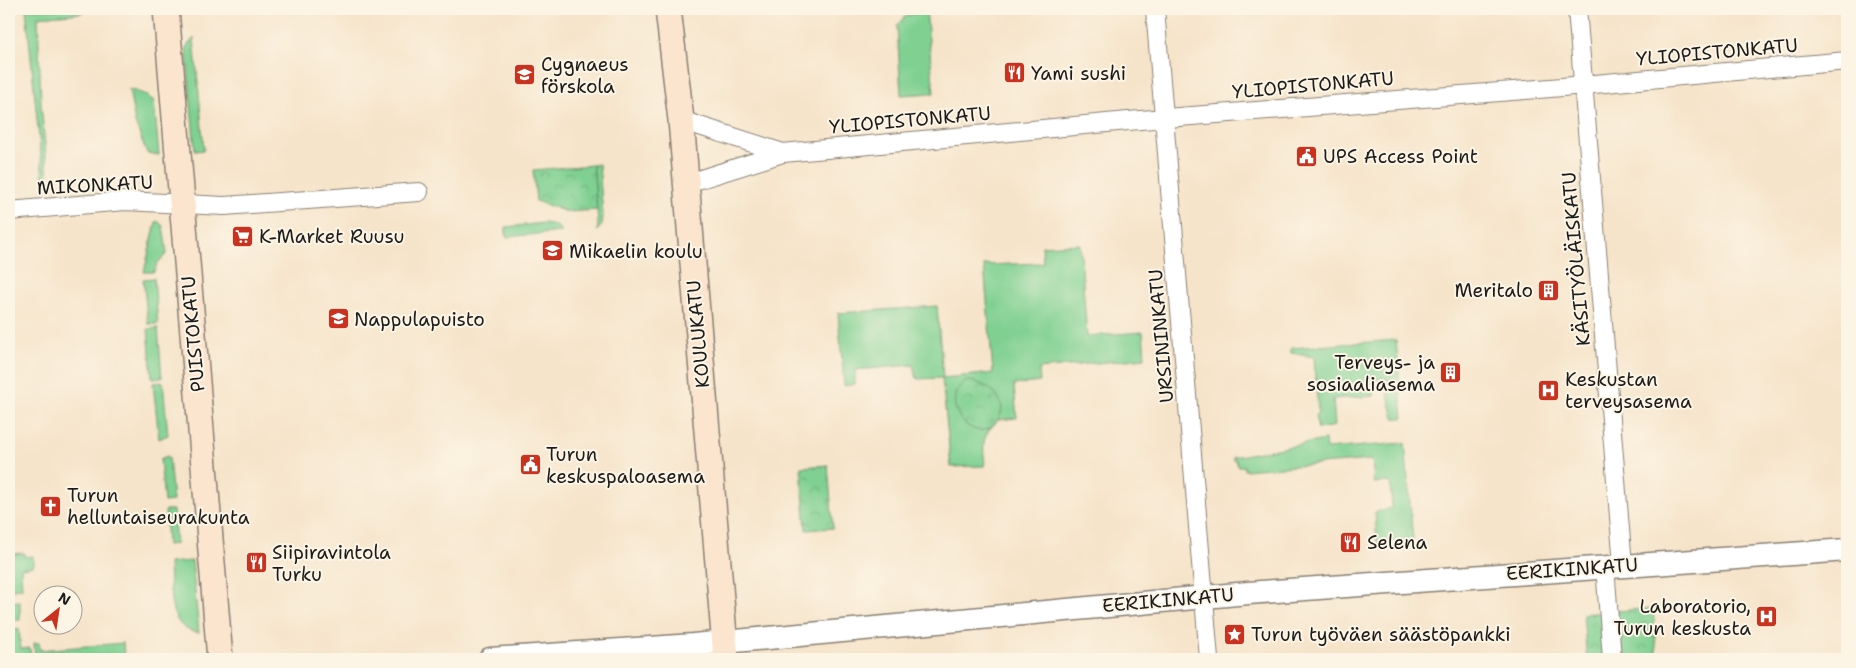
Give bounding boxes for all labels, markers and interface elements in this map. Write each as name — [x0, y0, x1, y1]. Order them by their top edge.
street label: YLIOPISTONKATU — [1635, 32, 1799, 72]
place label: Cygnaeus förskola — [541, 52, 629, 99]
restaurant icon: Yami sushi — [1003, 61, 1027, 85]
place label: Yami sushi — [1031, 61, 1126, 86]
school or university icon: Cygnaeus förskola — [513, 63, 537, 87]
street label: YLIOPISTONKATU — [1231, 65, 1395, 105]
street label: YLIOPISTONKATU — [828, 100, 992, 140]
public building icon: UPS Access Point — [1295, 144, 1319, 168]
place label: UPS Access Point — [1323, 144, 1478, 169]
street label: MIKONKATU — [36, 169, 154, 201]
street label: KÄSITYÖLÄISKATU — [1556, 171, 1596, 347]
supermarket icon: K-Market Ruusu — [231, 224, 255, 248]
place label: K-Market Ruusu — [259, 224, 404, 249]
school or university icon: Mikaelin koulu — [541, 239, 565, 263]
place label: Mikaelin koulu — [569, 239, 703, 264]
street label: URSININKATU — [1143, 268, 1179, 404]
street label: PUISTOKATU — [175, 275, 211, 393]
place label: Meritalo — [1454, 278, 1533, 303]
building icon: Meritalo — [1537, 278, 1561, 302]
street label: KOULUKATU — [681, 279, 715, 389]
school or university icon: Nappulapuisto — [326, 307, 350, 331]
place label: Nappulapuisto — [354, 307, 485, 332]
place label: Terveys- ja sosiaaliasema — [1307, 350, 1435, 397]
building icon: Terveys- ja sosiaaliasema — [1439, 361, 1463, 385]
place label: Keskustan terveysasema — [1565, 367, 1692, 414]
hospital icon: Keskustan terveysasema — [1537, 378, 1561, 402]
place label: Turun keskuspaloasema — [546, 442, 705, 489]
public building icon: Turun keskuspaloasema — [518, 453, 542, 477]
place label: Turun helluntaiseurakunta — [67, 483, 250, 530]
church icon: Turun helluntaiseurakunta — [39, 494, 63, 518]
restaurant icon: Selena — [1339, 530, 1363, 554]
place label: Selena — [1367, 530, 1428, 555]
place label: Siipiravintola Turku — [272, 540, 391, 587]
restaurant icon: Siipiravintola Turku — [244, 551, 268, 575]
street label: EERIKINKATU — [1505, 552, 1639, 586]
street label: EERIKINKATU — [1101, 582, 1235, 618]
north arrow — [32, 586, 82, 636]
text: N — [55, 588, 74, 609]
place label: Laboratorio, Turun keskusta — [1613, 594, 1751, 641]
hospital icon: Laboratorio, Turun keskusta — [1755, 605, 1779, 629]
place icon: Turun työväen säästöpankki — [1223, 622, 1247, 646]
place label: Turun työväen säästöpankki — [1251, 622, 1511, 647]

